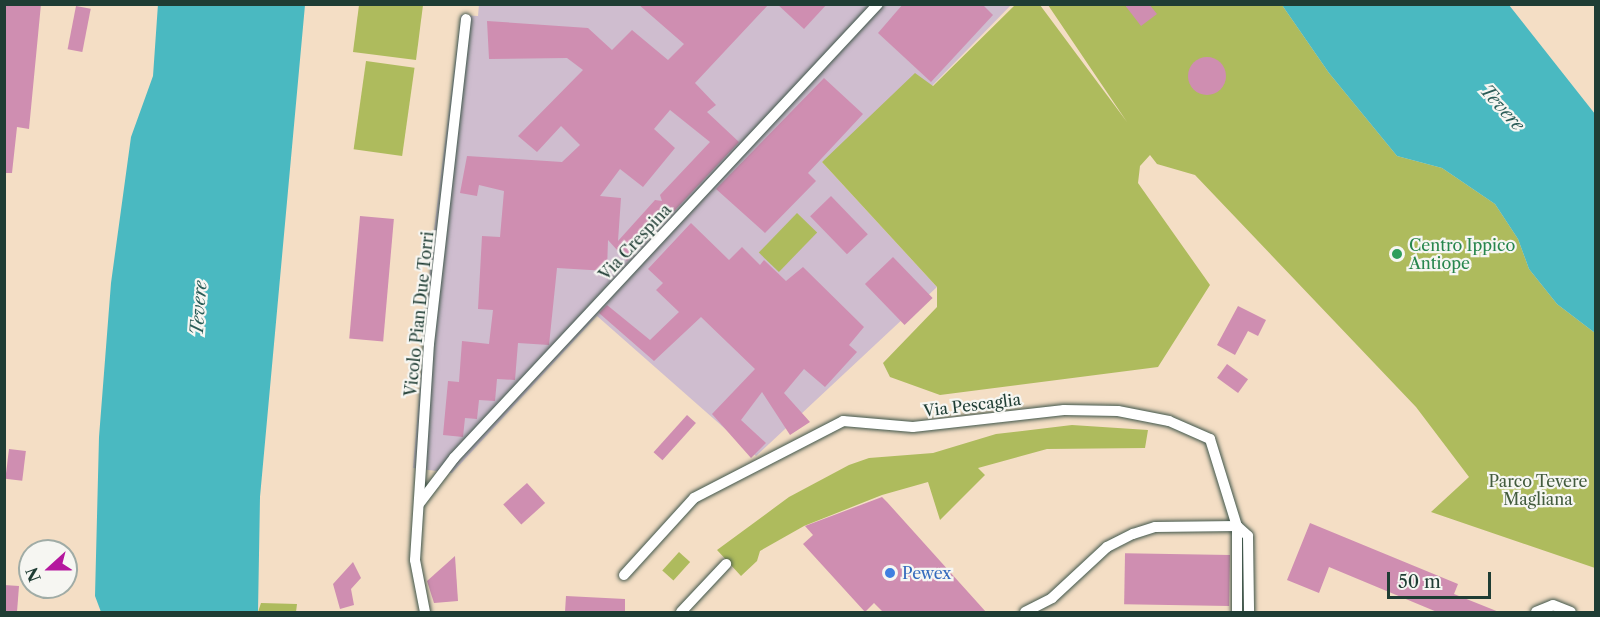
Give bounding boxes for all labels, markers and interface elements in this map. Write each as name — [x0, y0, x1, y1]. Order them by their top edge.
water label: Tevere — [1476, 80, 1528, 136]
street label: Via Crespina — [595, 200, 675, 284]
street label: Vicolo Pian Due Torri — [401, 230, 437, 398]
place label: Centro Ippico Antiope — [1409, 235, 1515, 273]
marker: Centro Ippico Antiope — [1390, 247, 1404, 261]
water label: Tevere — [186, 280, 212, 336]
street label: Via Pescaglia — [922, 389, 1022, 421]
park label: Parco Tevere Magliana — [1488, 471, 1588, 509]
north arrow — [18, 539, 78, 599]
scale bar — [1390, 560, 1494, 598]
place label: Pewex — [902, 563, 951, 583]
text: N — [21, 565, 45, 585]
marker: Pewex — [883, 566, 897, 580]
text: 50 m — [1398, 571, 1441, 593]

